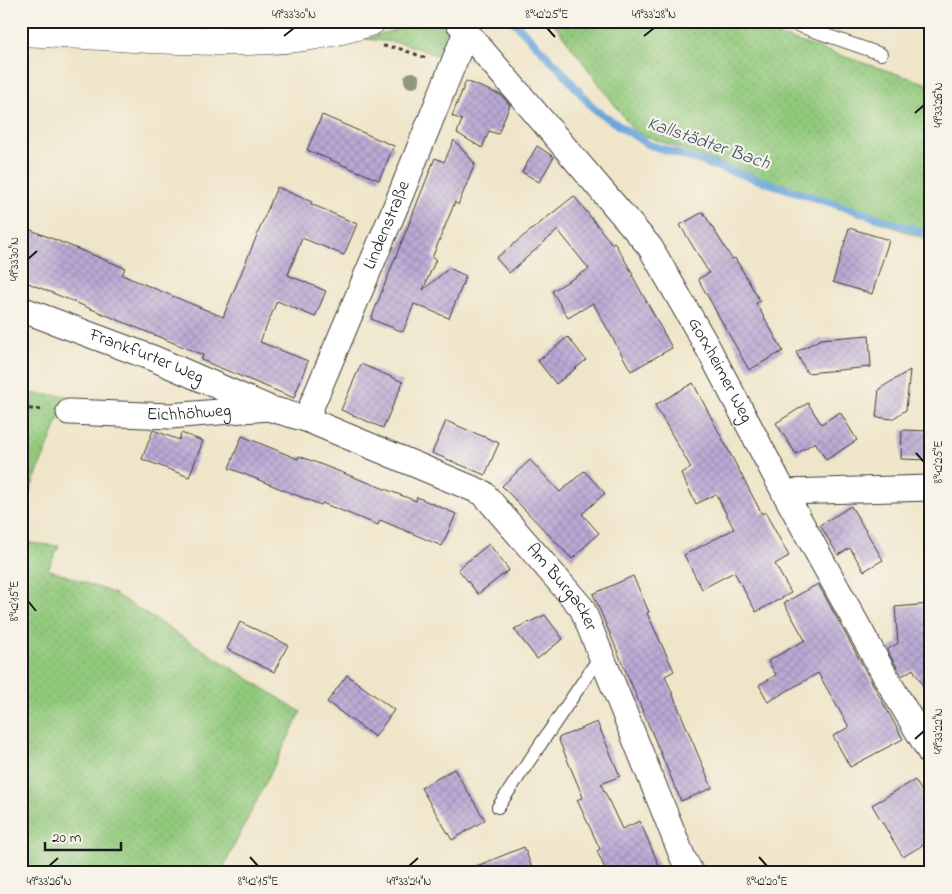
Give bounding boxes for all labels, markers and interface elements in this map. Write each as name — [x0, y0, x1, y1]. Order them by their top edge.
text: 49°33'30"N — [272, 6, 316, 24]
text: 8°42'25"E — [526, 6, 568, 24]
text: 49°33'28"N — [632, 6, 676, 24]
text: 49°33'26"N — [930, 82, 948, 128]
water label: Kallstädter Bach — [643, 110, 774, 178]
street label: Lindenstraße — [357, 176, 418, 274]
text: 49°33'30"N — [6, 237, 24, 281]
street label: Gorxheimer Weg — [680, 313, 759, 428]
street label: Frankfurter Weg — [84, 322, 207, 392]
street label: Eichhöhweg — [146, 398, 232, 429]
text: 8°42'25"E — [930, 441, 948, 483]
street label: Am Burgacker — [519, 538, 603, 635]
text: 8°42'15"E — [6, 581, 24, 621]
text: 49°33'22"N — [930, 708, 948, 754]
scale bar — [45, 819, 121, 851]
text: 20 m — [52, 827, 82, 849]
text: 49°33'26"N — [26, 873, 72, 891]
text: 8°42'15"E — [238, 873, 278, 891]
text: 49°33'24"N — [387, 873, 431, 891]
text: 8°42'20"E — [746, 873, 788, 891]

